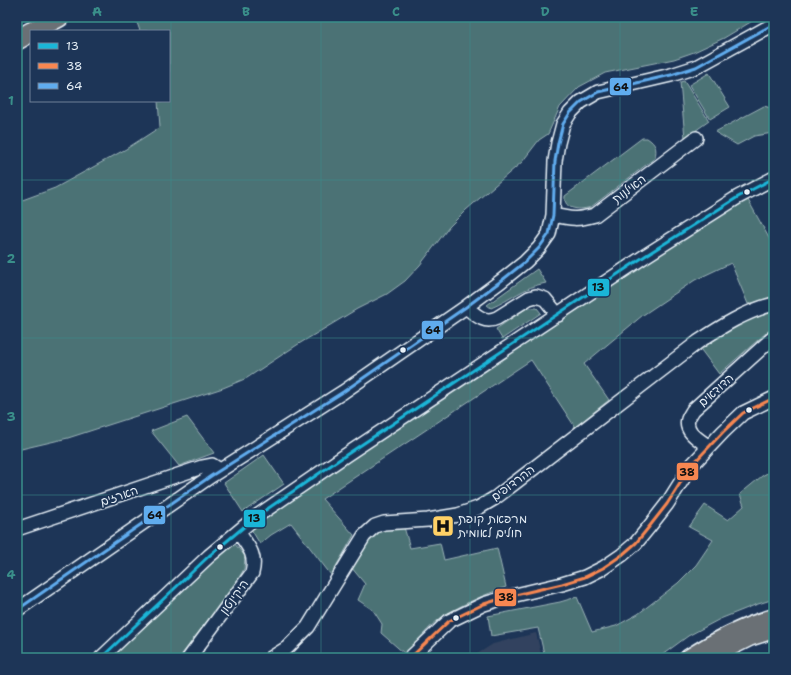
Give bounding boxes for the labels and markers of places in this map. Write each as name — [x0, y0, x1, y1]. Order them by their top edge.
unlabelled marker — [742, 187, 752, 197]
unlabelled marker — [398, 345, 408, 355]
unlabelled marker — [744, 405, 754, 415]
place label: מרפאת קופת חולים לאומית — [457, 511, 527, 541]
hospital icon: מרפאת קופת חולים לאומית — [430, 513, 456, 539]
unlabelled marker — [215, 542, 225, 552]
unlabelled marker — [451, 613, 461, 623]

